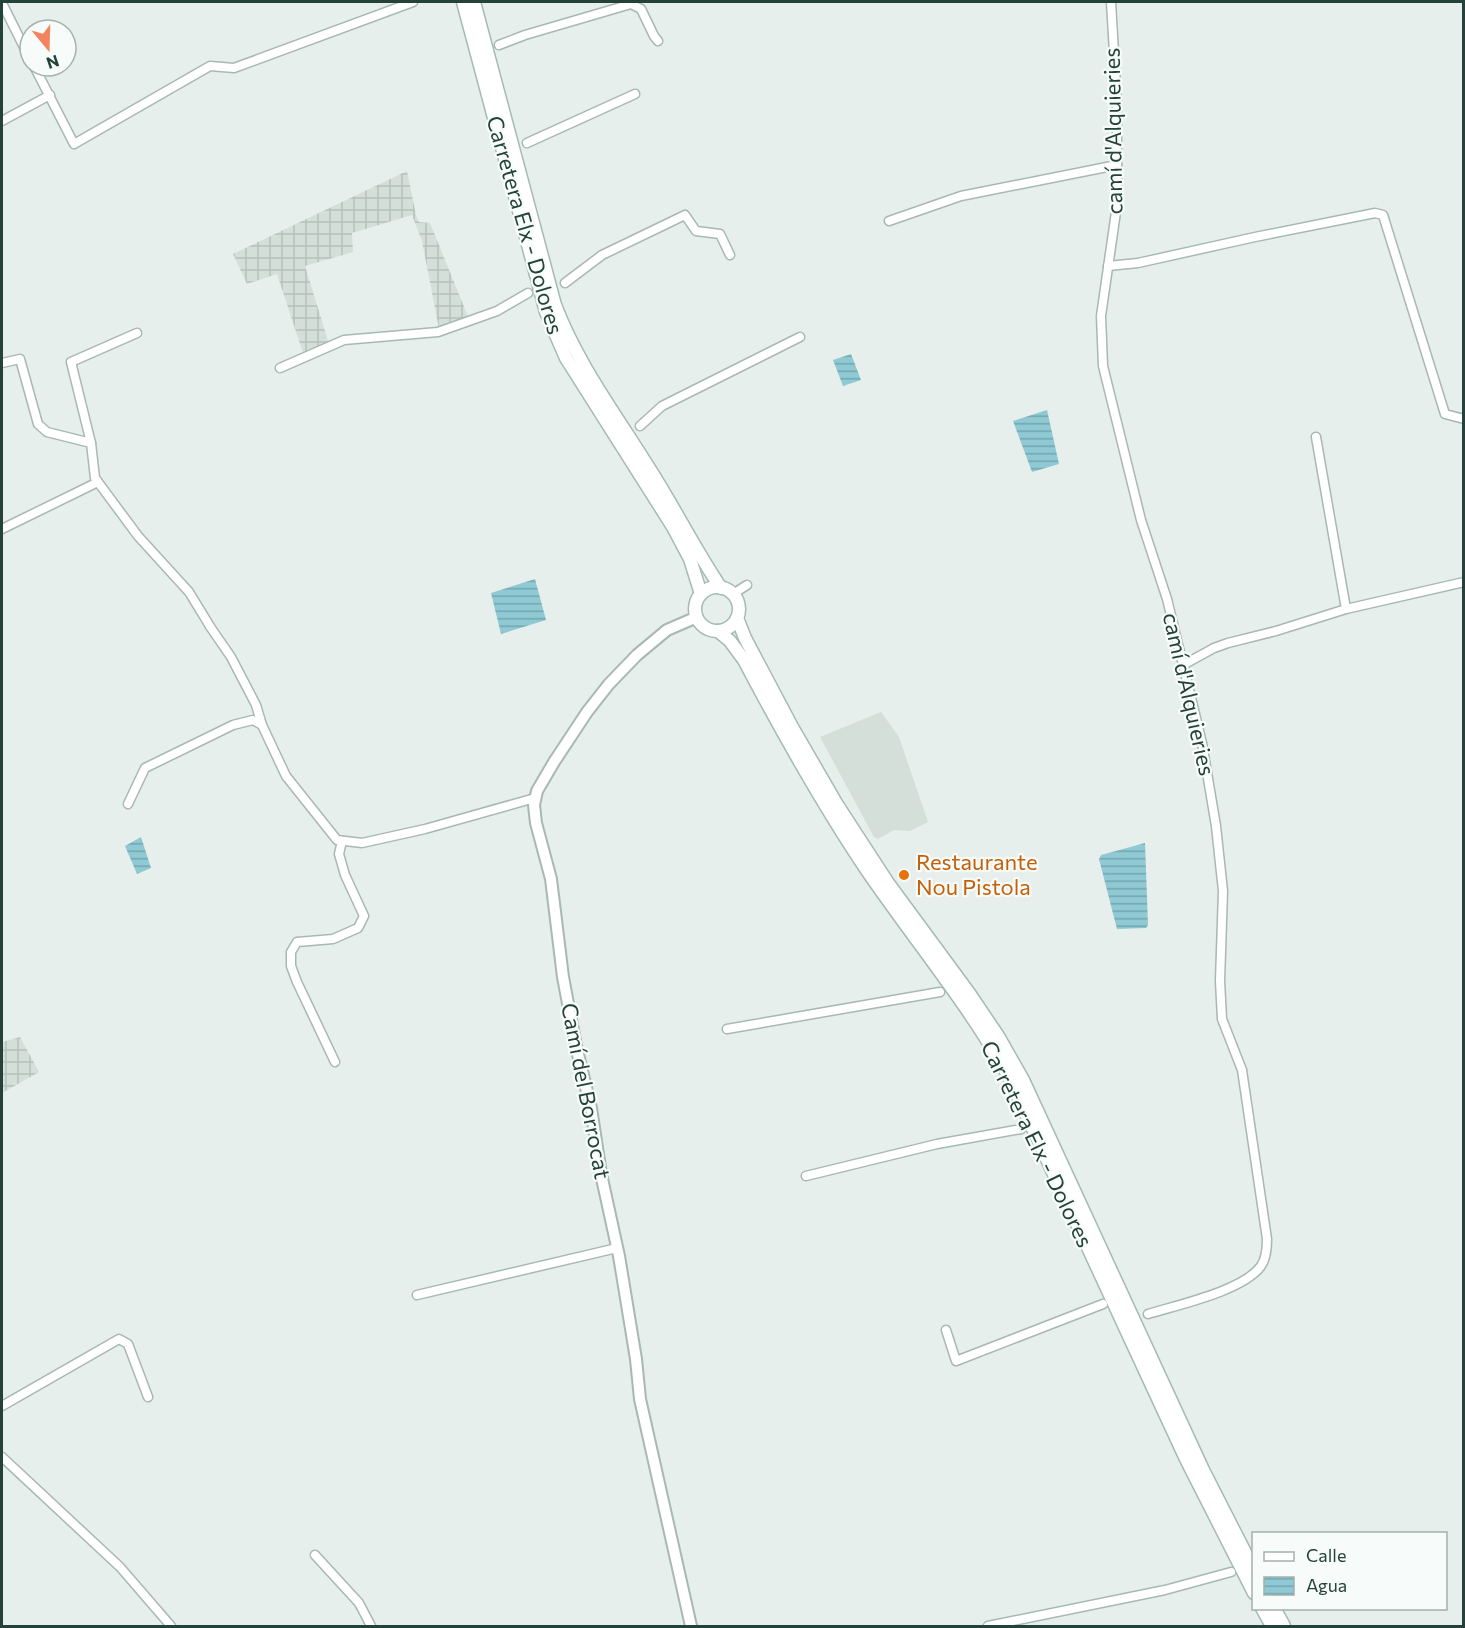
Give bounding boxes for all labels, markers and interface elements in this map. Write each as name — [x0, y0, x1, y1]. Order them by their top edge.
north arrow — [18, 18, 78, 78]
street label: camí d'Alquieries — [1098, 47, 1127, 215]
text: N — [44, 52, 62, 74]
street label: Carretera Elx - Dolores — [481, 112, 570, 337]
street label: camí d'Alquieries — [1158, 610, 1221, 778]
place label: Restaurante Nou Pistola — [916, 848, 1038, 900]
marker: Restaurante Nou Pistola — [897, 868, 911, 882]
street label: Camí del Borrocat — [556, 1001, 617, 1181]
street label: Carretera Elx - Dolores — [976, 1036, 1099, 1251]
legend — [1252, 1532, 1447, 1610]
text: Calle — [1306, 1544, 1346, 1566]
text: Agua — [1306, 1574, 1347, 1596]

